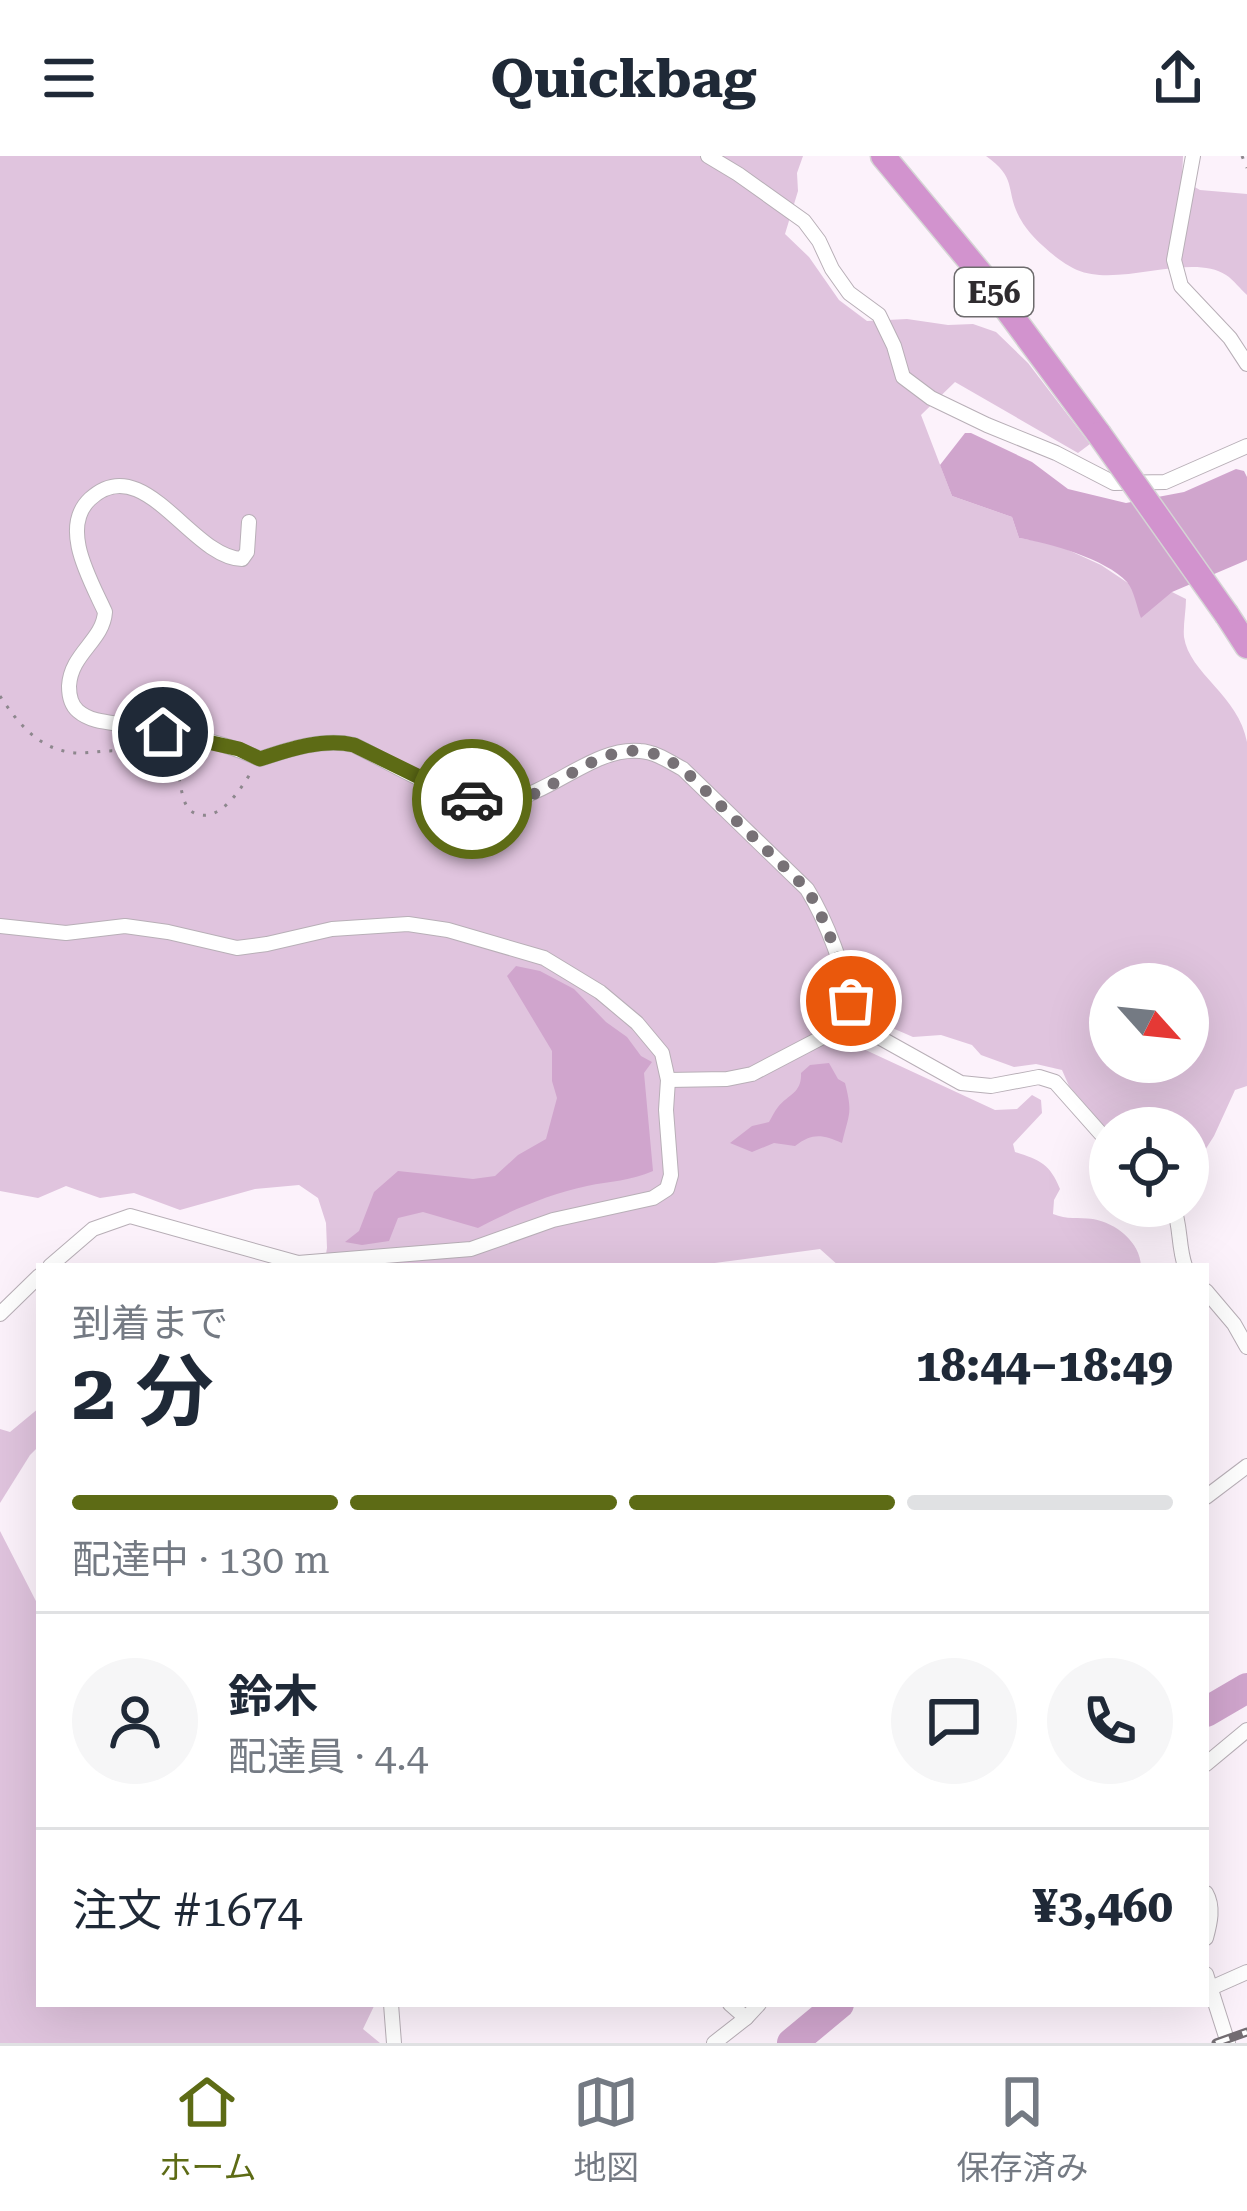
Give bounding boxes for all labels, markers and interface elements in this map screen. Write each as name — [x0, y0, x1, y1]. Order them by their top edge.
icon: menu — [36, 45, 102, 111]
icon: share — [1145, 45, 1211, 111]
text: Quickbag — [490, 47, 757, 110]
road number: E56 — [955, 268, 1033, 316]
pin — [112, 681, 214, 783]
icon: home — [130, 699, 196, 765]
courier — [412, 739, 532, 859]
icon: car — [439, 766, 505, 832]
pin — [800, 950, 902, 1052]
north arrow — [1089, 963, 1209, 1083]
map controls — [1089, 963, 1209, 1227]
icon: bag — [818, 968, 884, 1034]
button: locate — [1089, 1107, 1209, 1227]
text: 到着まで — [72, 1301, 228, 1347]
text: 18:44–18:49 — [916, 1339, 1173, 1392]
text: 2 分 — [72, 1347, 213, 1438]
text: 配達中 · 130 m — [72, 1537, 330, 1583]
button: person — [72, 1658, 198, 1784]
button: chat — [891, 1658, 1017, 1784]
button: phone — [1047, 1658, 1173, 1784]
text: 鈴木 — [228, 1670, 318, 1723]
text: 配達員 · 4.4 — [228, 1734, 428, 1780]
text: ¥3,460 — [1032, 1880, 1173, 1933]
text: 注文 #1674 — [72, 1884, 302, 1937]
tab: ホーム — [158, 2069, 257, 2189]
tab: 地図 — [573, 2069, 639, 2189]
tab: 保存済み — [956, 2069, 1088, 2189]

